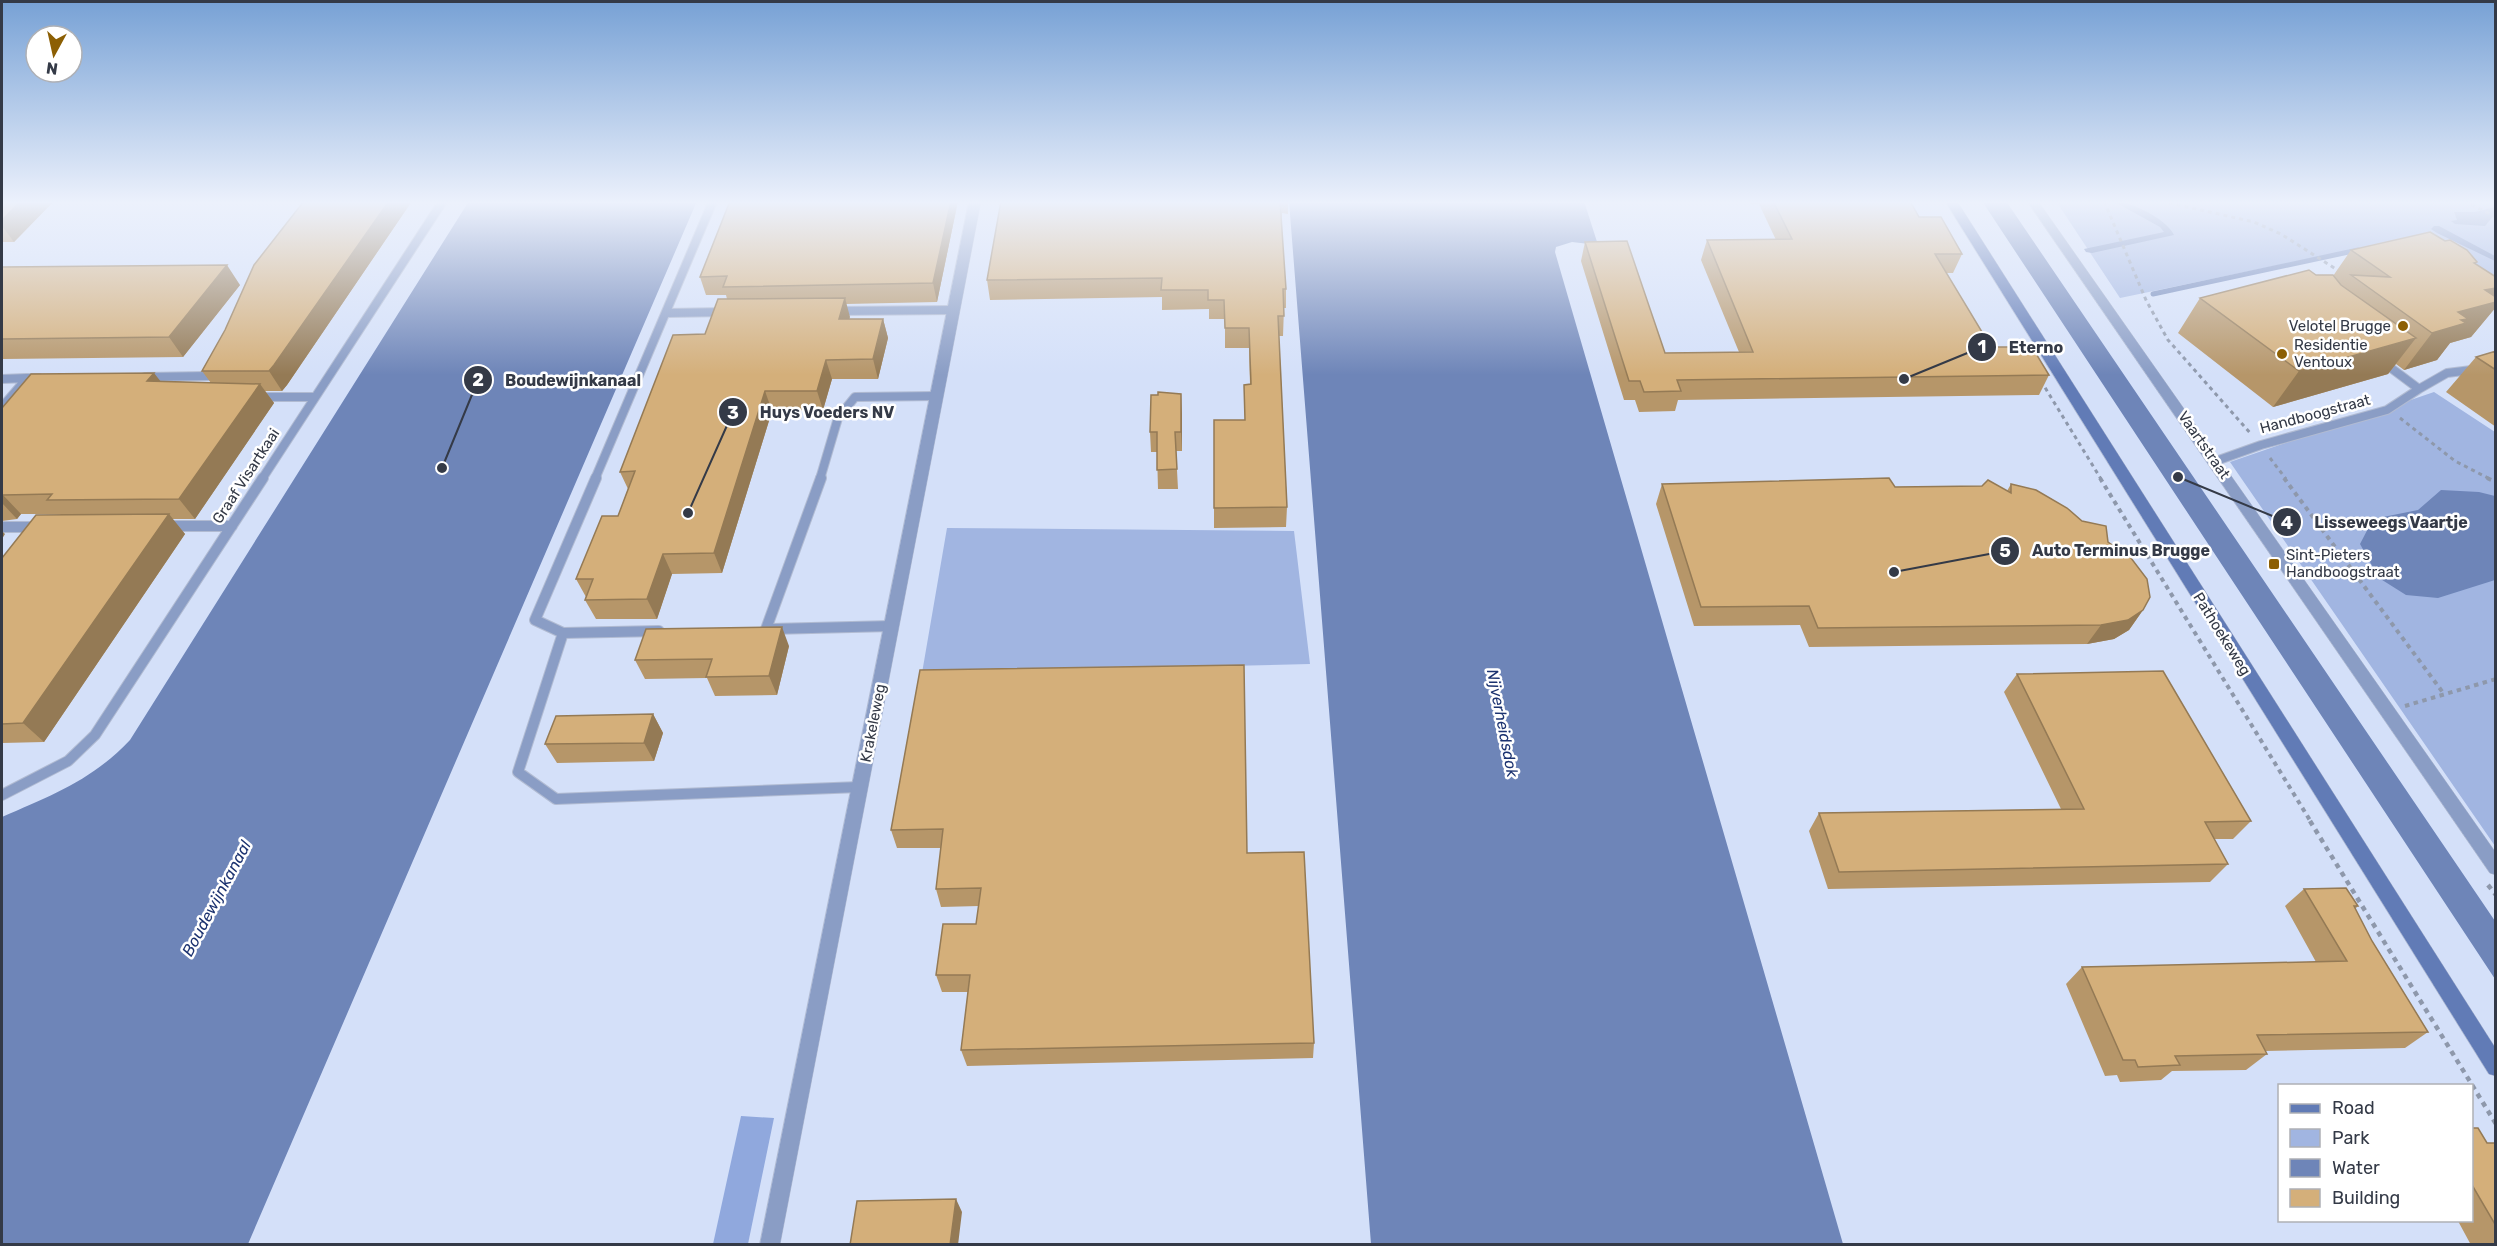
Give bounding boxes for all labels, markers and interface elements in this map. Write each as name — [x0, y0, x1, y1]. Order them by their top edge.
north arrow — [24, 24, 84, 84]
text: N — [45, 58, 59, 79]
place label: Velotel Brugge — [2289, 317, 2391, 335]
marker: Velotel Brugge — [2396, 319, 2410, 333]
callout: Eterno — [1967, 330, 2075, 364]
text: 1 — [1978, 336, 1986, 358]
place label: Residentie Ventoux — [2294, 336, 2368, 371]
text: Eterno — [2009, 338, 2063, 357]
marker: Residentie Ventoux — [2275, 347, 2289, 361]
callout: Boudewijnkanaal — [463, 363, 653, 397]
text: 2 — [472, 369, 484, 391]
text: Boudewijnkanaal — [505, 371, 641, 390]
street label: Handboogstraat — [2258, 391, 2372, 437]
callout: Huys Voeders NV — [718, 395, 907, 429]
text: 3 — [727, 402, 739, 424]
text: Huys Voeders NV — [760, 403, 894, 422]
street label: Vaartstraat — [2174, 408, 2234, 482]
street label: Graaf Visartkaai — [209, 425, 283, 527]
callout: Lisseweegs Vaartje — [2272, 505, 2480, 539]
text: 4 — [2281, 512, 2293, 534]
text: Lisseweegs Vaartje — [2314, 513, 2468, 532]
callout: Auto Terminus Brugge — [1990, 534, 2222, 568]
text: 5 — [1999, 540, 2011, 562]
text: Auto Terminus Brugge — [2032, 541, 2210, 560]
place label: Sint-Pieters Handboogstraat — [2286, 546, 2400, 581]
marker: Sint-Pieters Handboogstraat — [2267, 557, 2281, 571]
street label: Pathoekeweg — [2189, 589, 2255, 679]
water label: Nijverheidsdok — [1483, 667, 1522, 780]
street label: Krakeleweg — [857, 682, 889, 764]
water label: Boudewijnkanaal — [178, 836, 255, 959]
legend — [2278, 1084, 2473, 1222]
text: Road — [2332, 1097, 2375, 1119]
text: Park — [2332, 1127, 2370, 1149]
text: Water — [2332, 1157, 2380, 1179]
text: Building — [2332, 1187, 2400, 1209]

